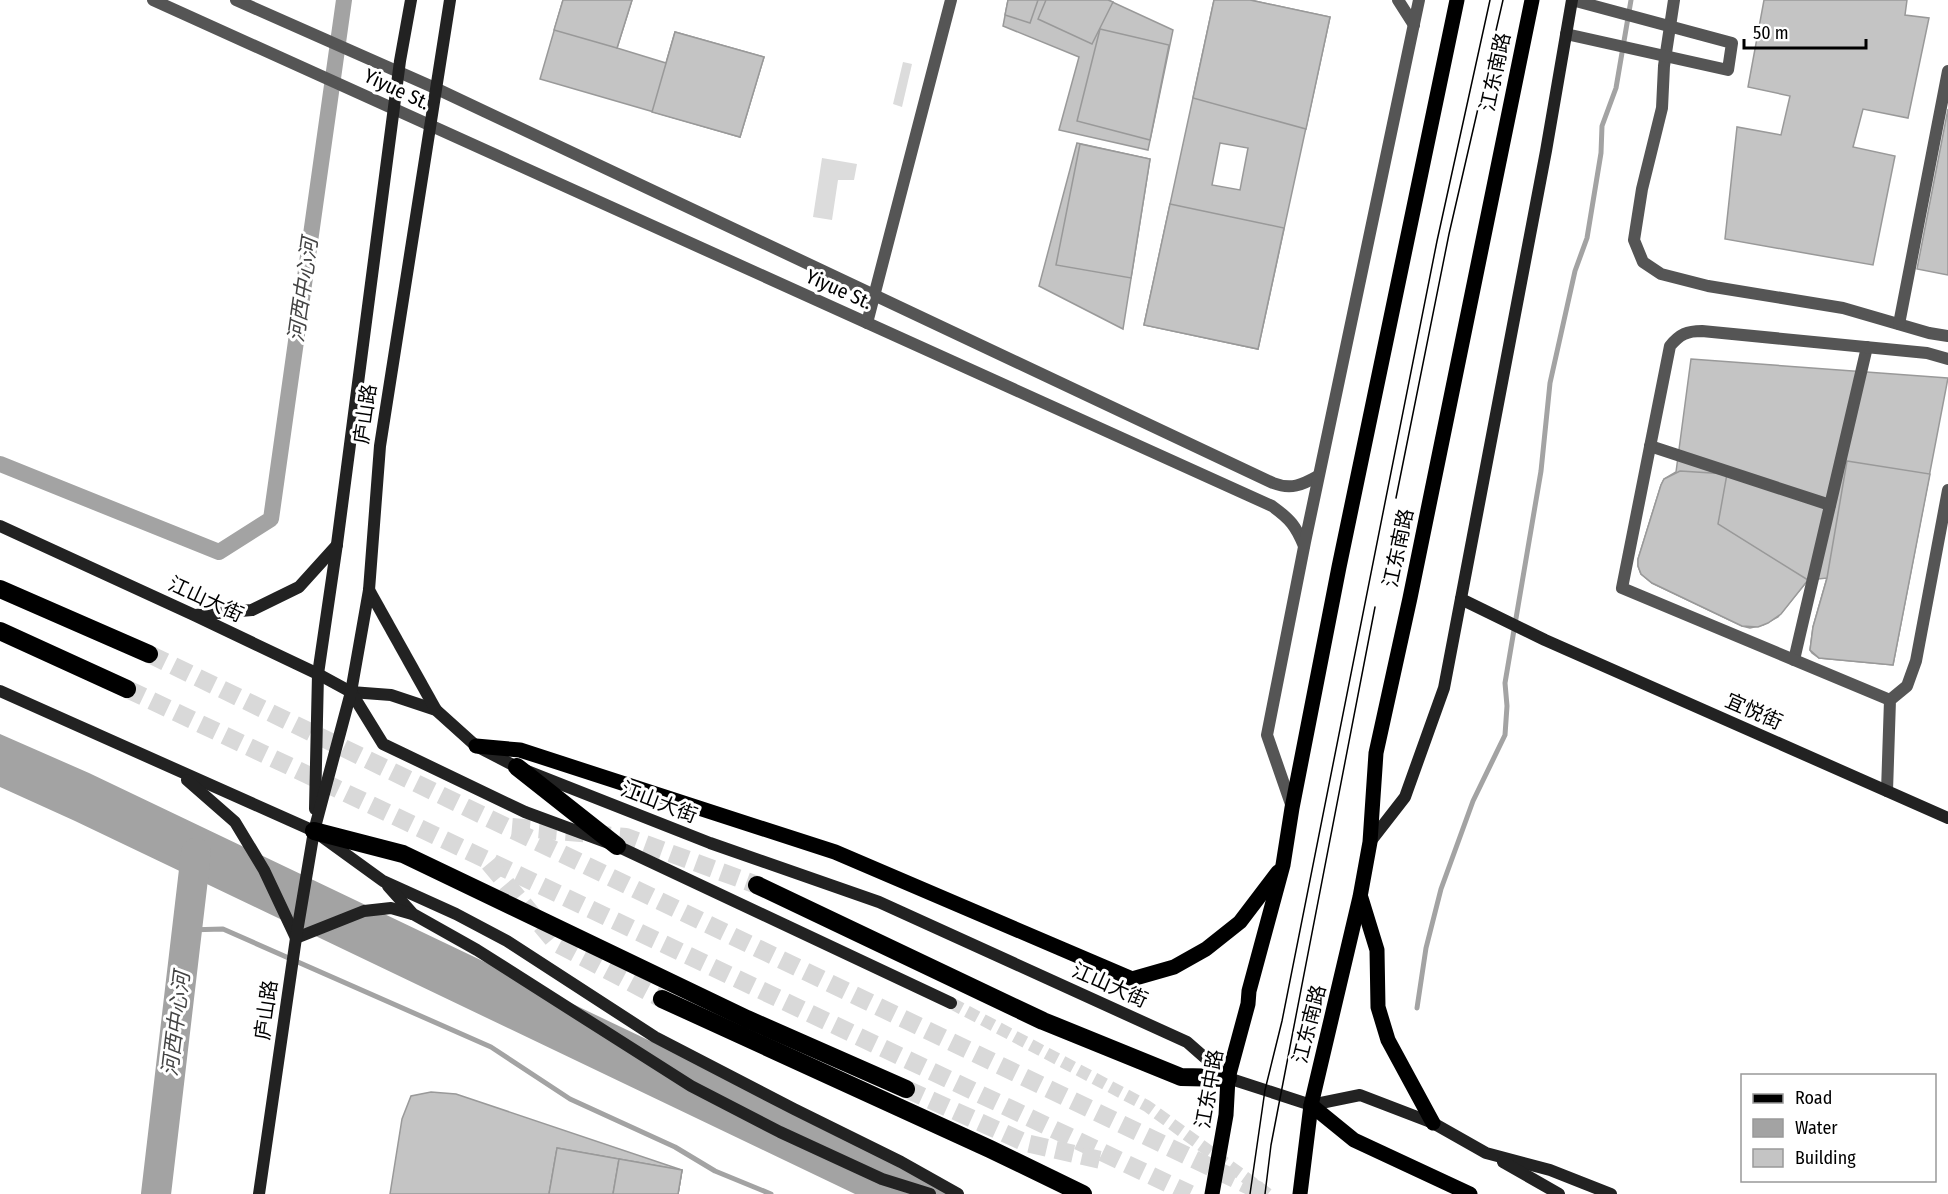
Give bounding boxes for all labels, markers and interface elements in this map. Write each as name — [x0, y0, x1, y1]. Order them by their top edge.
scale bar — [1744, 12, 1866, 50]
text: 50 m — [1753, 22, 1789, 44]
street label: 江东南路 — [1475, 30, 1515, 114]
street label: Yiyue St. — [360, 63, 434, 115]
water label: 河西中心河 — [283, 232, 324, 344]
street label: Yiyue St. — [802, 264, 876, 314]
street label: 庐山路 — [349, 383, 381, 445]
street label: 江东南路 — [1378, 506, 1418, 590]
street label: 江山大街 — [165, 571, 247, 627]
street label: 宜悦街 — [1722, 688, 1786, 734]
street label: 江山大街 — [617, 776, 701, 828]
street label: 江山大街 — [1069, 958, 1151, 1012]
water label: 河西中心河 — [157, 966, 196, 1078]
street label: 庐山路 — [250, 979, 282, 1041]
street label: 江东南路 — [1288, 982, 1330, 1066]
street label: 江东中路 — [1190, 1048, 1228, 1130]
legend — [1741, 1074, 1936, 1182]
text: Road — [1795, 1087, 1832, 1109]
text: Water — [1795, 1117, 1838, 1139]
text: Building — [1795, 1147, 1856, 1169]

